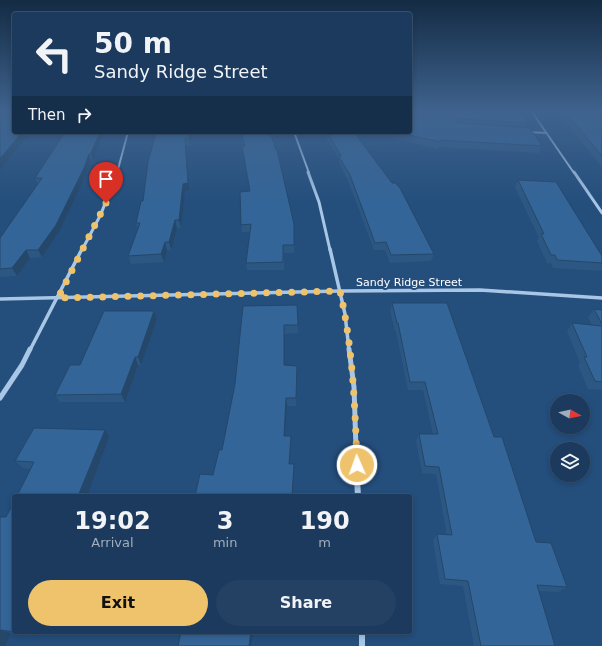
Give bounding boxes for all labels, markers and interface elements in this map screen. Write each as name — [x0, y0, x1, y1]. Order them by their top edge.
text: 50 m — [94, 27, 172, 60]
icon: left — [28, 28, 80, 80]
text: Sandy Ridge Street — [94, 61, 268, 82]
icon: right — [73, 104, 95, 126]
text: Then — [28, 106, 65, 124]
pin — [89, 162, 123, 203]
icon: arrive — [95, 168, 117, 190]
street label: Sandy Ridge Street — [356, 276, 463, 289]
north arrow — [550, 394, 590, 434]
map controls — [550, 394, 590, 482]
button: layers — [550, 442, 590, 482]
position arrow — [336, 444, 378, 486]
text: 19:02 — [74, 507, 151, 535]
text: 3 — [217, 507, 233, 535]
text: 190 — [300, 507, 350, 535]
text: Arrival — [91, 535, 134, 550]
text: min — [213, 535, 237, 550]
text: m — [318, 535, 331, 550]
button: Exit — [28, 580, 208, 626]
button: Share — [216, 580, 396, 626]

